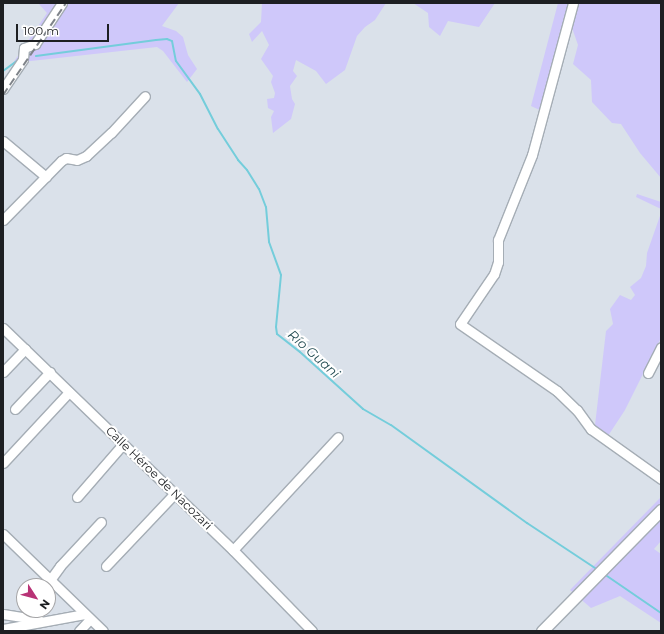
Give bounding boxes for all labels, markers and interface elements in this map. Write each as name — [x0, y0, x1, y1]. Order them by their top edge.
scale bar — [18, 16, 111, 42]
text: 100 m — [23, 23, 59, 38]
water label: Río Guani — [285, 327, 343, 381]
street label: Calle Héroe de Nacozari — [103, 423, 215, 533]
north arrow — [16, 578, 56, 618]
text: N — [37, 597, 53, 612]

